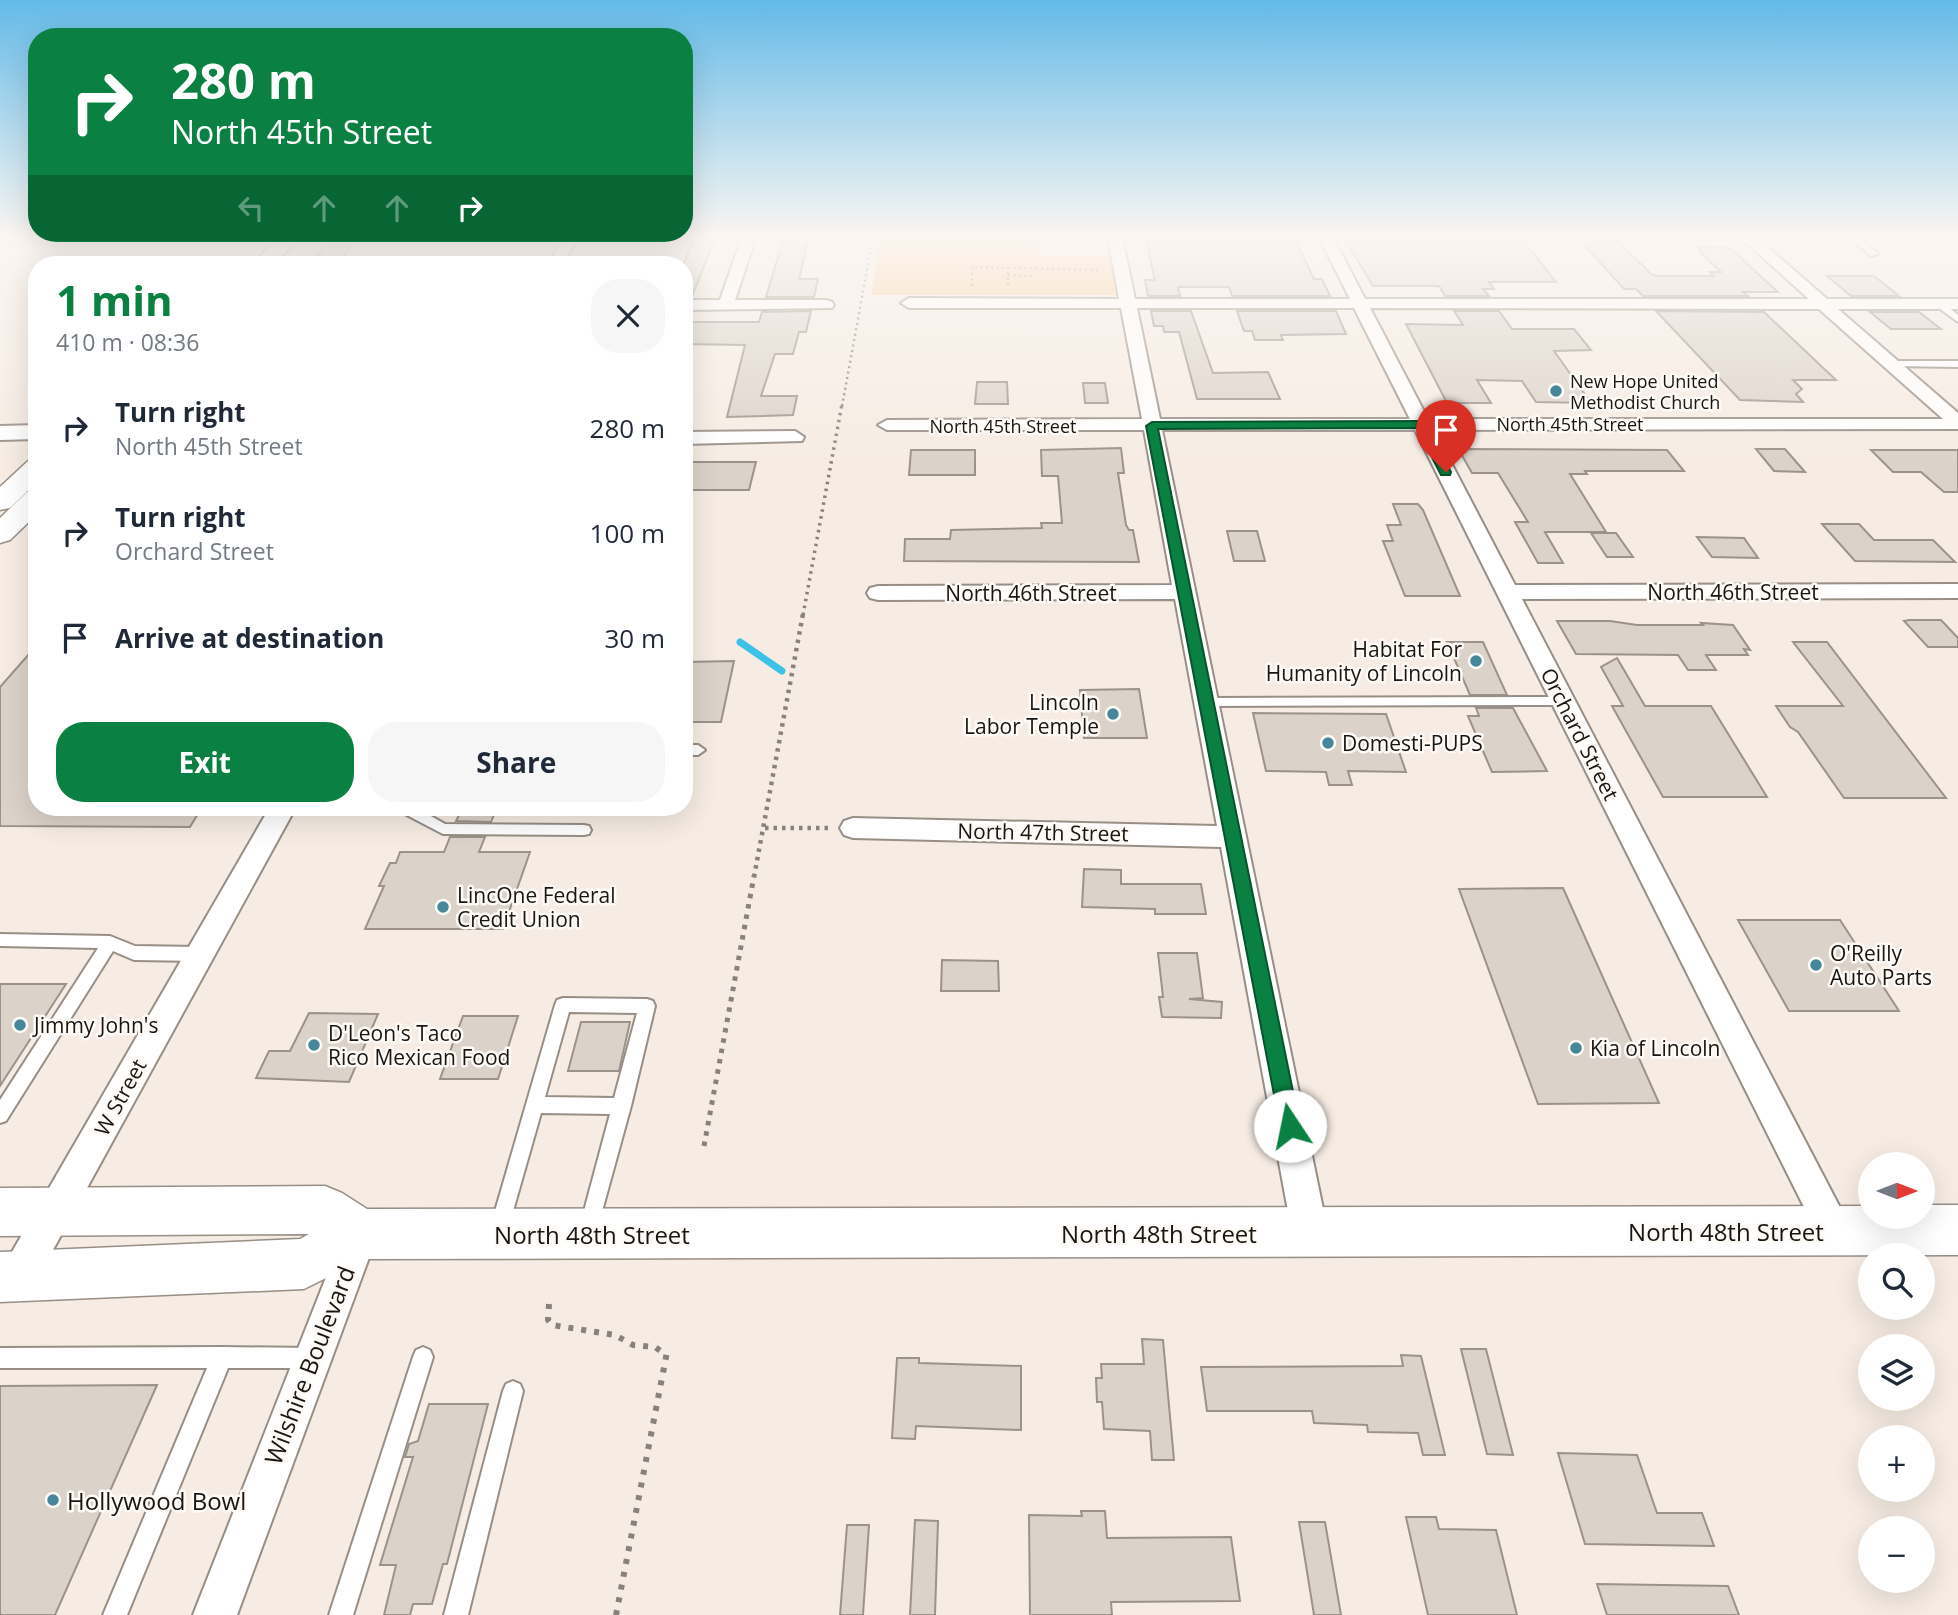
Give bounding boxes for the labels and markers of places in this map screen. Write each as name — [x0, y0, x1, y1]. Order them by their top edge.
place label: New Hope United Methodist Church — [1570, 369, 1720, 414]
marker: New Hope United Methodist Church — [1548, 383, 1564, 399]
pin — [1416, 400, 1476, 472]
place label: Habitat For Humanity of Lincoln — [1266, 635, 1462, 687]
marker: Habitat For Humanity of Lincoln — [1468, 653, 1484, 669]
place label: Lincoln Labor Temple — [964, 688, 1099, 740]
marker: Lincoln Labor Temple — [1105, 706, 1121, 722]
place label: Domesti-PUPS — [1342, 729, 1483, 757]
marker: Domesti-PUPS — [1320, 735, 1336, 751]
place label: LincOne Federal Credit Union — [457, 881, 615, 933]
marker: LincOne Federal Credit Union — [435, 899, 451, 915]
place label: O'Reilly Auto Parts — [1830, 939, 1932, 991]
marker: O'Reilly Auto Parts — [1808, 957, 1824, 973]
place label: Jimmy John's — [32, 1011, 158, 1039]
marker: Jimmy John's — [12, 1017, 28, 1033]
place label: D'Leon's Taco Rico Mexican Food — [328, 1019, 510, 1071]
place label: Kia of Lincoln — [1590, 1034, 1720, 1062]
marker: D'Leon's Taco Rico Mexican Food — [306, 1037, 322, 1053]
marker: Kia of Lincoln — [1568, 1040, 1584, 1056]
place label: Hollywood Bowl — [67, 1484, 246, 1517]
marker: Hollywood Bowl — [45, 1492, 61, 1508]

